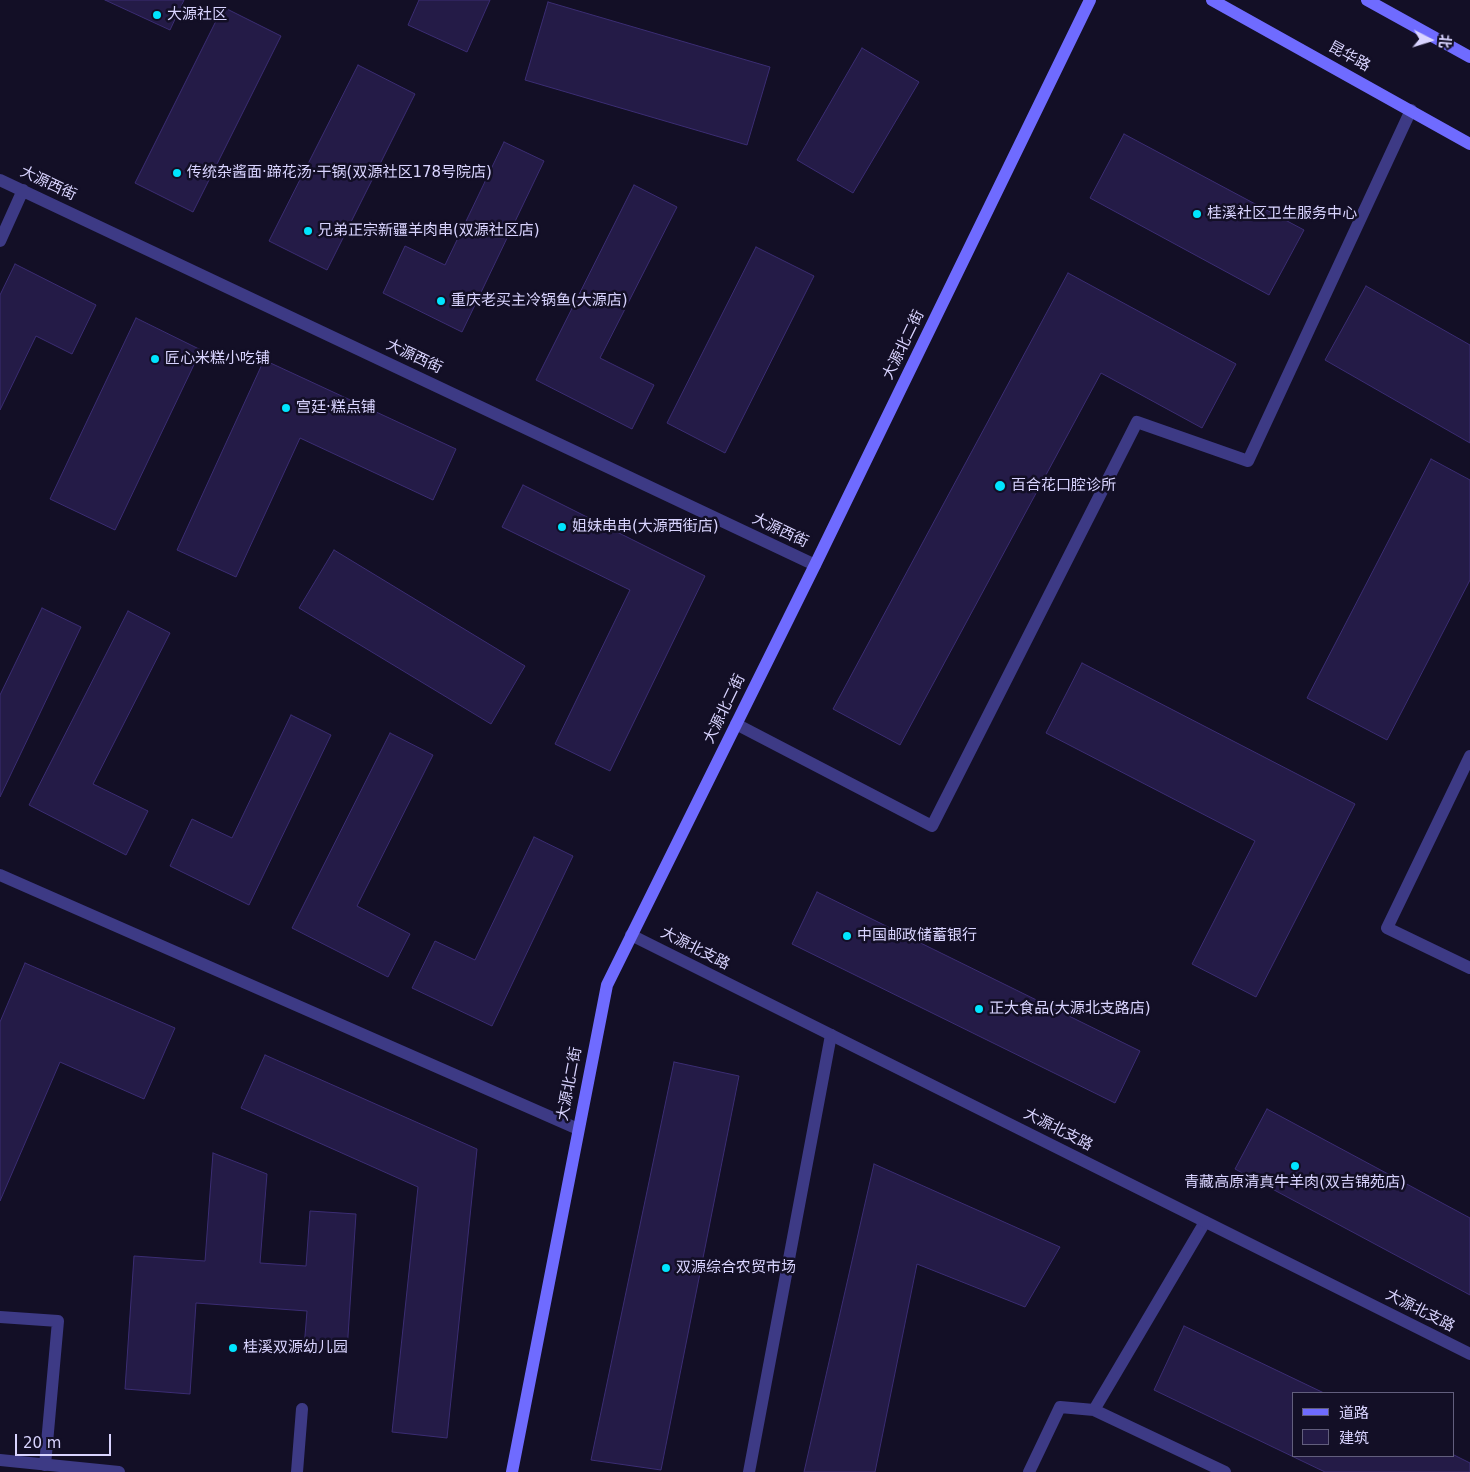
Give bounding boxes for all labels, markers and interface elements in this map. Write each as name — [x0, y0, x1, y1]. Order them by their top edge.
place label: 大源社区 — [167, 6, 227, 24]
marker: 大源社区 — [151, 9, 163, 21]
north arrow — [1405, 15, 1455, 65]
text: 北 — [1436, 34, 1454, 49]
street label: 昆华路 — [1325, 38, 1373, 76]
street label: 大源西街 — [17, 163, 79, 205]
place label: 传统杂酱面·蹄花汤·干锅(双源社区178号院店) — [187, 164, 492, 182]
marker: 传统杂酱面·蹄花汤·干锅(双源社区178号院店) — [171, 167, 183, 179]
place label: 桂溪社区卫生服务中心 — [1207, 205, 1357, 223]
marker: 桂溪社区卫生服务中心 — [1191, 208, 1203, 220]
place label: 兄弟正宗新疆羊肉串(双源社区店) — [318, 222, 540, 240]
marker: 兄弟正宗新疆羊肉串(双源社区店) — [302, 225, 314, 237]
place label: 重庆老买主冷锅鱼(大源店) — [451, 292, 628, 310]
marker: 重庆老买主冷锅鱼(大源店) — [435, 295, 447, 307]
street label: 大源北二街 — [879, 307, 929, 383]
street label: 大源西街 — [383, 336, 445, 378]
place label: 匠心米糕小吃铺 — [165, 350, 270, 368]
marker: 匠心米糕小吃铺 — [149, 353, 161, 365]
place label: 宫廷·糕点铺 — [296, 399, 376, 417]
marker: 宫廷·糕点铺 — [280, 402, 292, 414]
place label: 百合花口腔诊所 — [1011, 477, 1116, 495]
marker: 百合花口腔诊所 — [993, 479, 1007, 493]
street label: 大源西街 — [749, 510, 811, 552]
place label: 姐妹串串(大源西街店) — [572, 518, 719, 536]
marker: 姐妹串串(大源西街店) — [556, 521, 568, 533]
street label: 大源北二街 — [700, 671, 750, 747]
street label: 大源北支路 — [658, 924, 732, 974]
place label: 中国邮政储蓄银行 — [857, 927, 977, 945]
marker: 中国邮政储蓄银行 — [841, 930, 853, 942]
place label: 正大食品(大源北支路店) — [989, 1000, 1151, 1018]
marker: 正大食品(大源北支路店) — [973, 1003, 985, 1015]
street label: 大源北二街 — [554, 1045, 586, 1123]
street label: 大源北支路 — [1021, 1105, 1095, 1155]
marker: 青藏高原清真牛羊肉(双吉锦苑店) — [1289, 1160, 1301, 1172]
place label: 青藏高原清真牛羊肉(双吉锦苑店) — [1184, 1174, 1406, 1192]
place label: 双源综合农贸市场 — [676, 1259, 796, 1277]
marker: 双源综合农贸市场 — [660, 1262, 672, 1274]
street label: 大源北支路 — [1383, 1286, 1457, 1336]
place label: 桂溪双源幼儿园 — [243, 1339, 348, 1357]
marker: 桂溪双源幼儿园 — [227, 1342, 239, 1354]
legend — [1292, 1392, 1455, 1457]
text: 道路 — [1339, 1404, 1369, 1422]
scale bar — [18, 1424, 114, 1456]
text: 建筑 — [1339, 1429, 1369, 1447]
text: 20 m — [23, 1434, 61, 1452]

